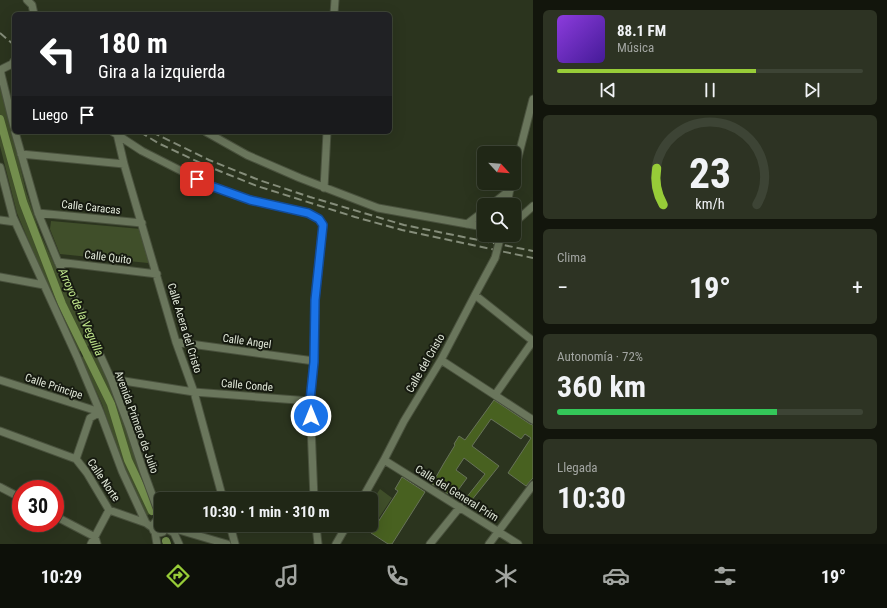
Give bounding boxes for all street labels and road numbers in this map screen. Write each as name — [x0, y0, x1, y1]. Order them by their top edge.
street label: Calle Caracas — [61, 198, 121, 217]
street label: Calle Quito — [84, 248, 133, 267]
street label: Calle Acera del Cristo — [165, 282, 205, 375]
street label: Calle del Cristo — [403, 331, 448, 395]
street label: Calle Angel — [222, 332, 272, 351]
street label: Avenida Primero de Julio — [112, 369, 161, 476]
street label: Calle Principe — [23, 371, 84, 402]
street label: Calle Conde — [221, 377, 273, 394]
street label: Calle Norte — [85, 456, 123, 504]
street label: Calle del General Prim — [413, 463, 501, 524]

